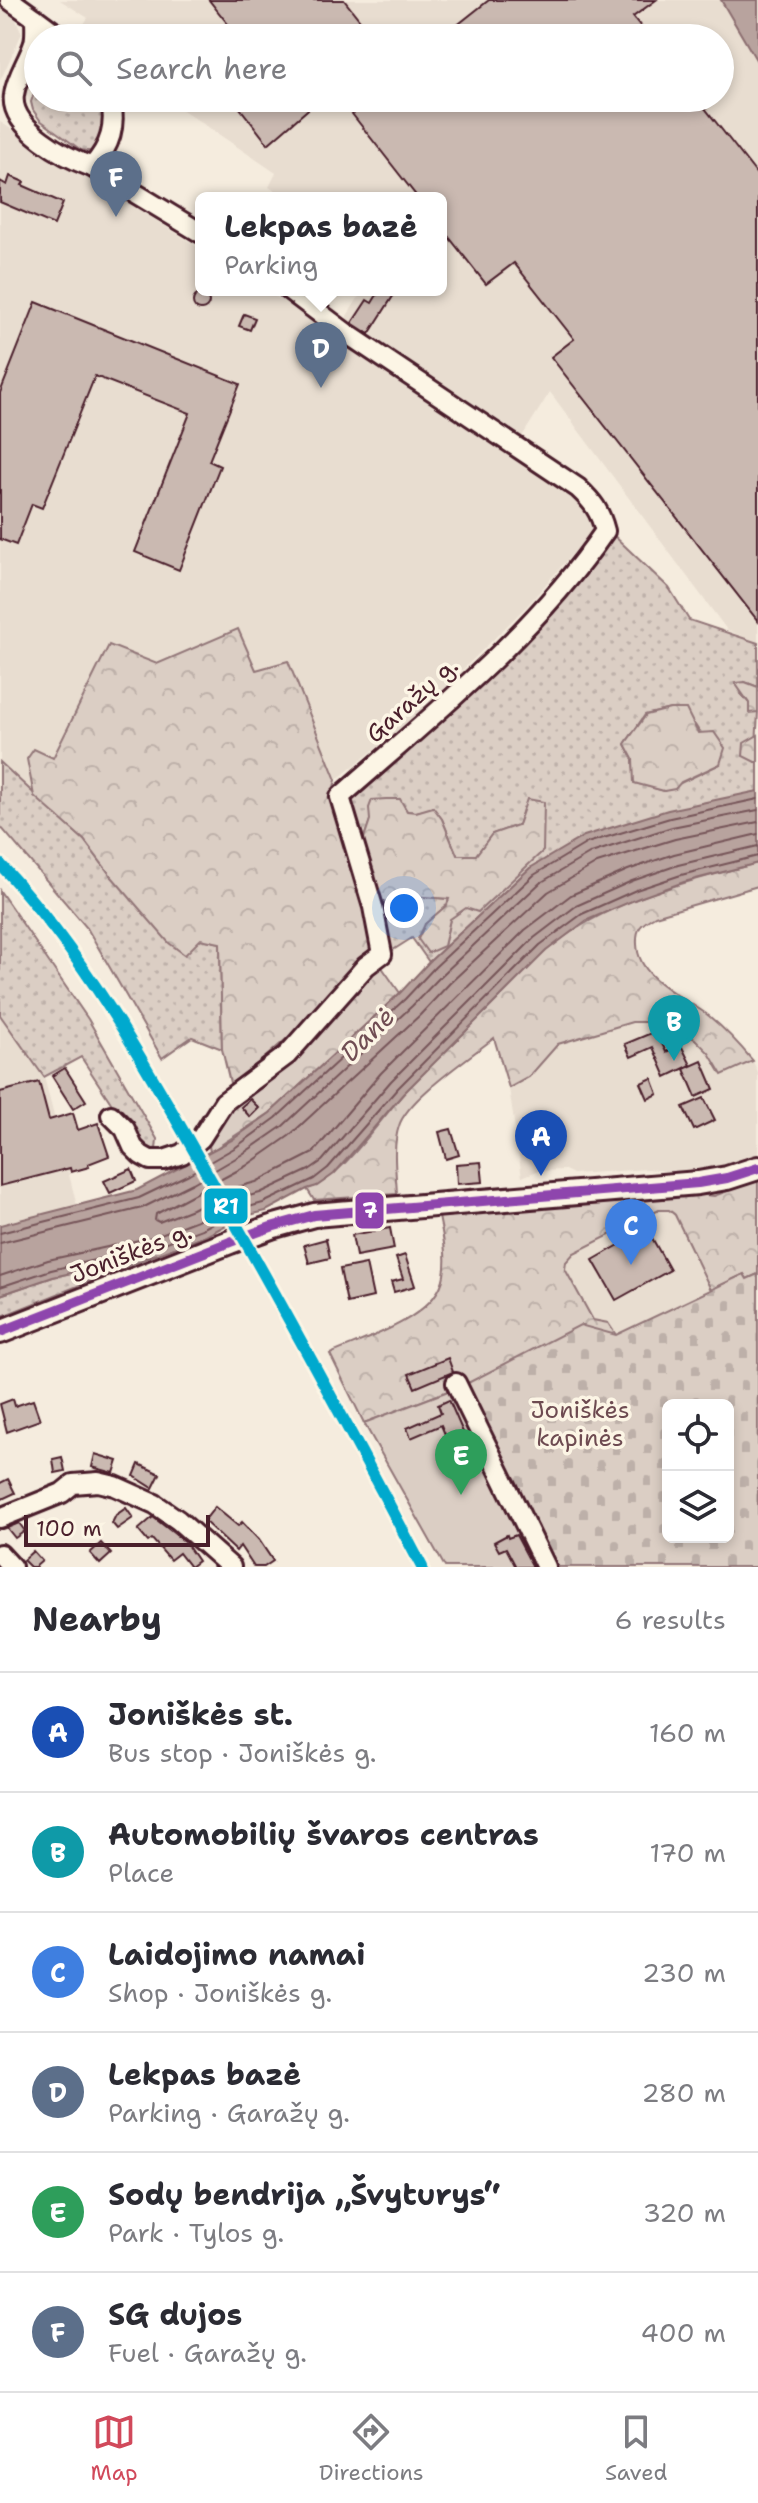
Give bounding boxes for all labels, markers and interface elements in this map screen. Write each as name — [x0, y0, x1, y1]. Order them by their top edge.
search box — [24, 24, 734, 112]
icon: search — [52, 46, 96, 90]
text: Search here — [116, 48, 287, 89]
pin: F — [90, 151, 142, 217]
popup — [195, 192, 447, 296]
text: Lekpas bazė — [224, 206, 418, 247]
text: Parking — [224, 247, 318, 282]
pin: D — [295, 322, 347, 388]
street label: Garažų g. — [359, 650, 465, 750]
your location — [384, 888, 424, 928]
pin: B — [648, 995, 700, 1061]
water label: Danė — [332, 999, 402, 1069]
pin: A — [515, 1110, 567, 1176]
line badge: R1 — [203, 1187, 249, 1225]
line badge: 7 — [354, 1191, 385, 1230]
text: R1 — [213, 1192, 239, 1221]
text: 7 — [362, 1196, 378, 1225]
pin: C — [605, 1199, 657, 1265]
street label: Joniškės g. — [66, 1215, 196, 1291]
park label: Joniškės kapinės — [530, 1394, 630, 1454]
map controls — [662, 1399, 734, 1543]
button: locate — [662, 1399, 734, 1471]
pin: E — [435, 1429, 487, 1495]
button: layers — [662, 1471, 734, 1543]
scale bar — [24, 1511, 210, 1547]
text: 100 m — [36, 1514, 102, 1543]
text: Nearby — [32, 1596, 162, 1642]
text: 6 results — [614, 1602, 726, 1637]
text: Joniškės st. — [108, 1694, 293, 1735]
text: A — [48, 1715, 68, 1750]
text: 160 m — [649, 1715, 726, 1750]
text: Bus stop · Joniškės g. — [108, 1735, 376, 1770]
text: Automobilių švaros centras — [108, 1814, 539, 1855]
text: B — [50, 1835, 66, 1870]
text: 170 m — [649, 1835, 726, 1870]
text: Place — [108, 1855, 174, 1890]
text: Laidojimo namai — [108, 1934, 365, 1975]
text: C — [50, 1955, 66, 1990]
text: 230 m — [642, 1955, 726, 1990]
text: Shop · Joniškės g. — [108, 1975, 332, 2010]
text: Lekpas bazė — [108, 2054, 301, 2095]
text: D — [49, 2075, 67, 2110]
text: 280 m — [641, 2075, 726, 2110]
text: Parking · Garažų g. — [108, 2095, 350, 2130]
text: Sodų bendrija „Švyturys“ — [108, 2174, 500, 2215]
text: E — [49, 2195, 67, 2230]
text: 320 m — [643, 2195, 726, 2230]
text: Park · Tylos g. — [108, 2215, 284, 2250]
text: SG dujos — [108, 2294, 242, 2335]
text: F — [50, 2315, 66, 2350]
text: 400 m — [641, 2315, 726, 2350]
text: Fuel · Garažų g. — [108, 2335, 307, 2370]
tab: Map — [91, 2410, 138, 2487]
tab: Directions — [319, 2410, 424, 2487]
tab: Saved — [605, 2410, 667, 2487]

